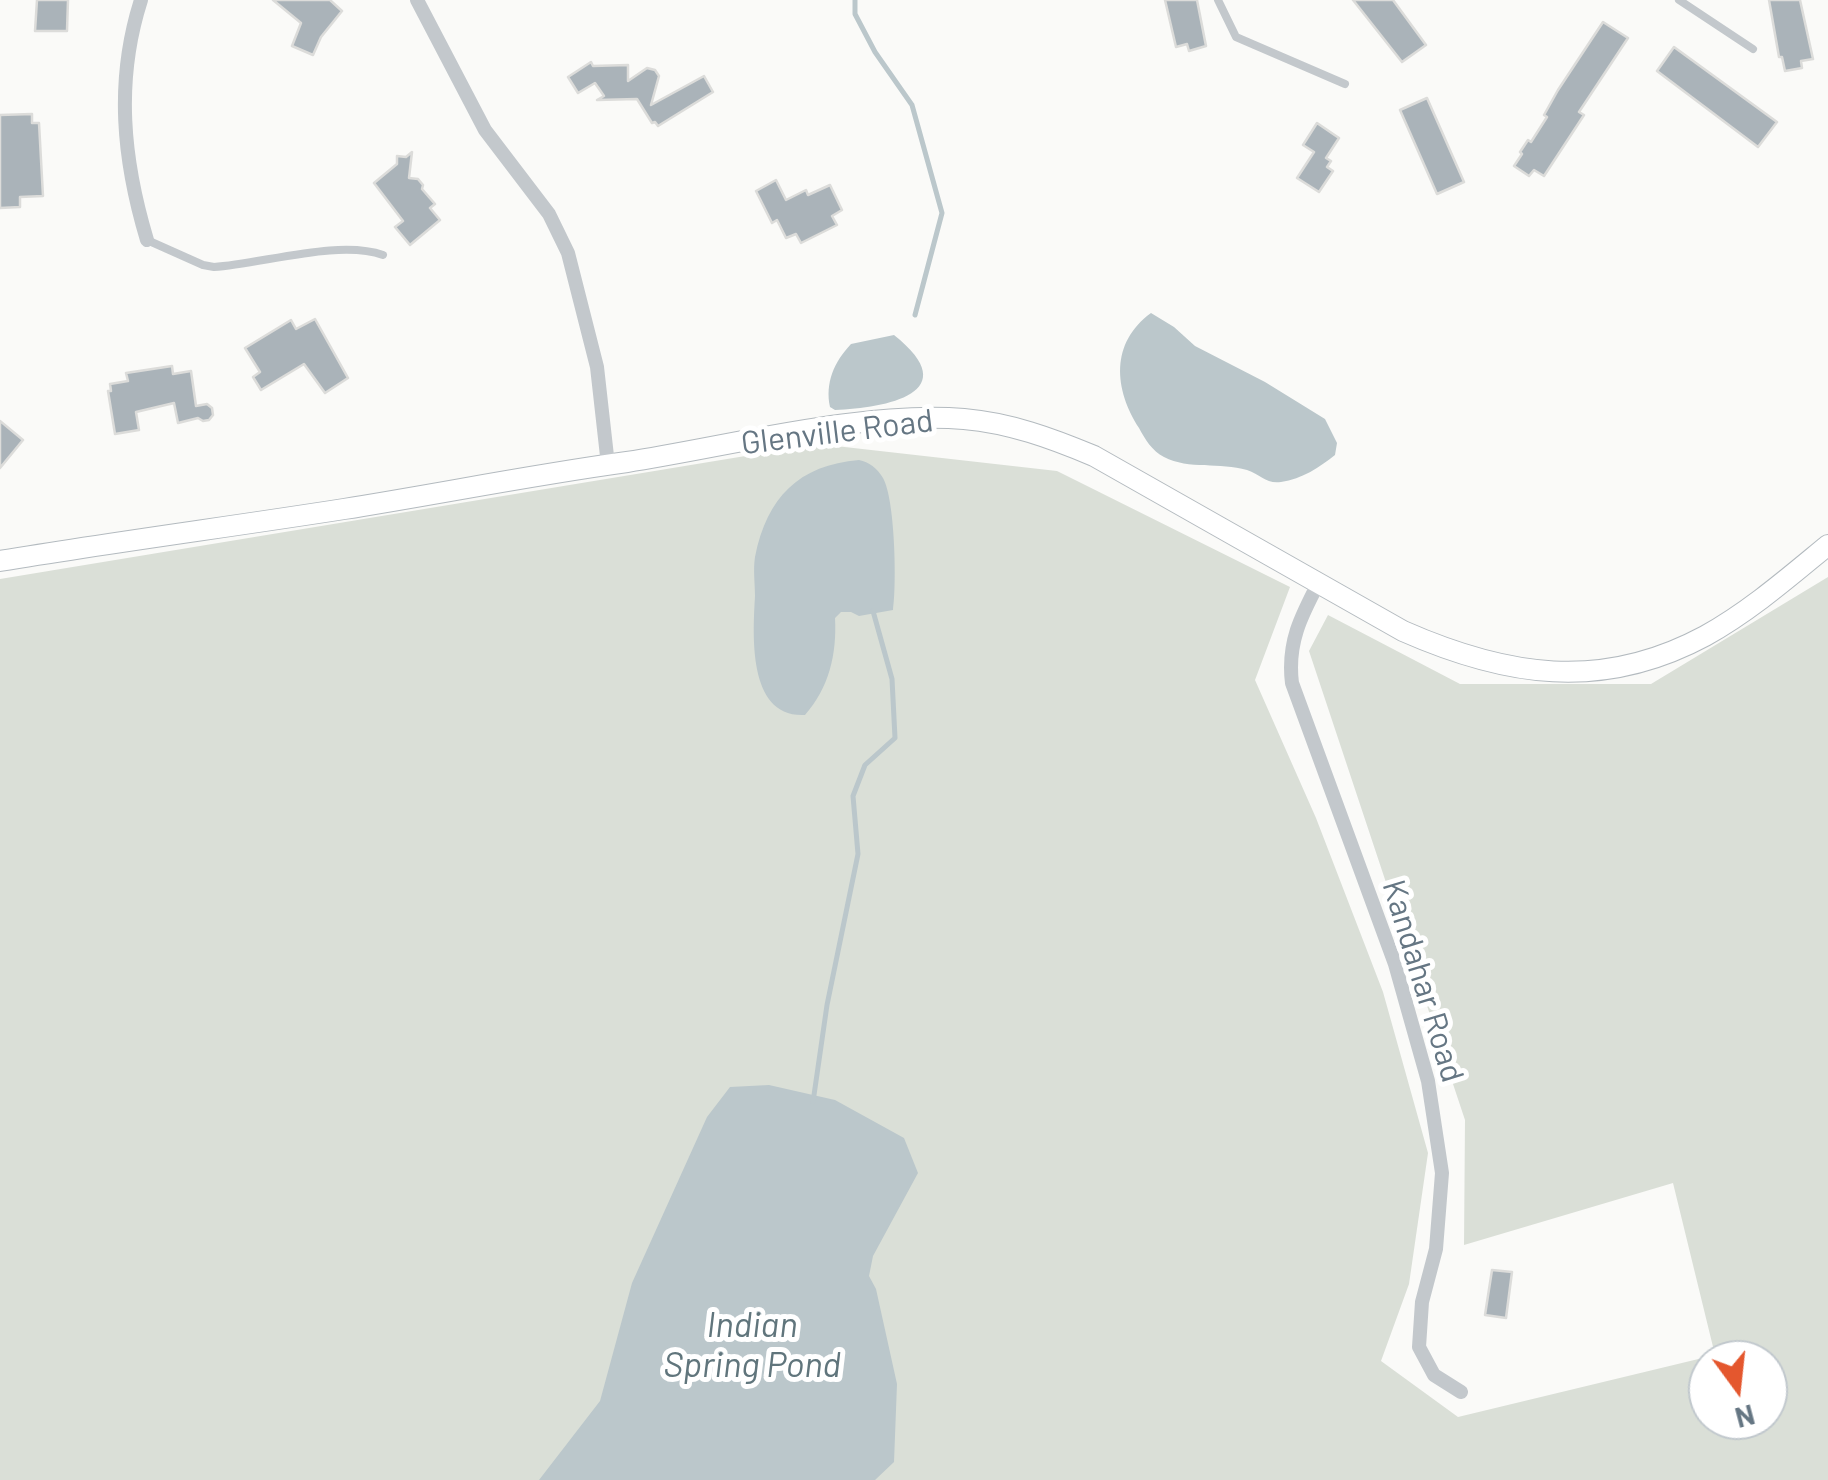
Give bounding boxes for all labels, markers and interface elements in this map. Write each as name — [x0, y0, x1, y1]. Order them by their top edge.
street label: Glenville Road — [739, 401, 935, 463]
street label: Kandahar Road — [1374, 875, 1472, 1087]
water label: Indian Spring Pond — [663, 1304, 841, 1386]
north arrow — [1688, 1340, 1788, 1440]
text: N — [1732, 1398, 1759, 1436]

